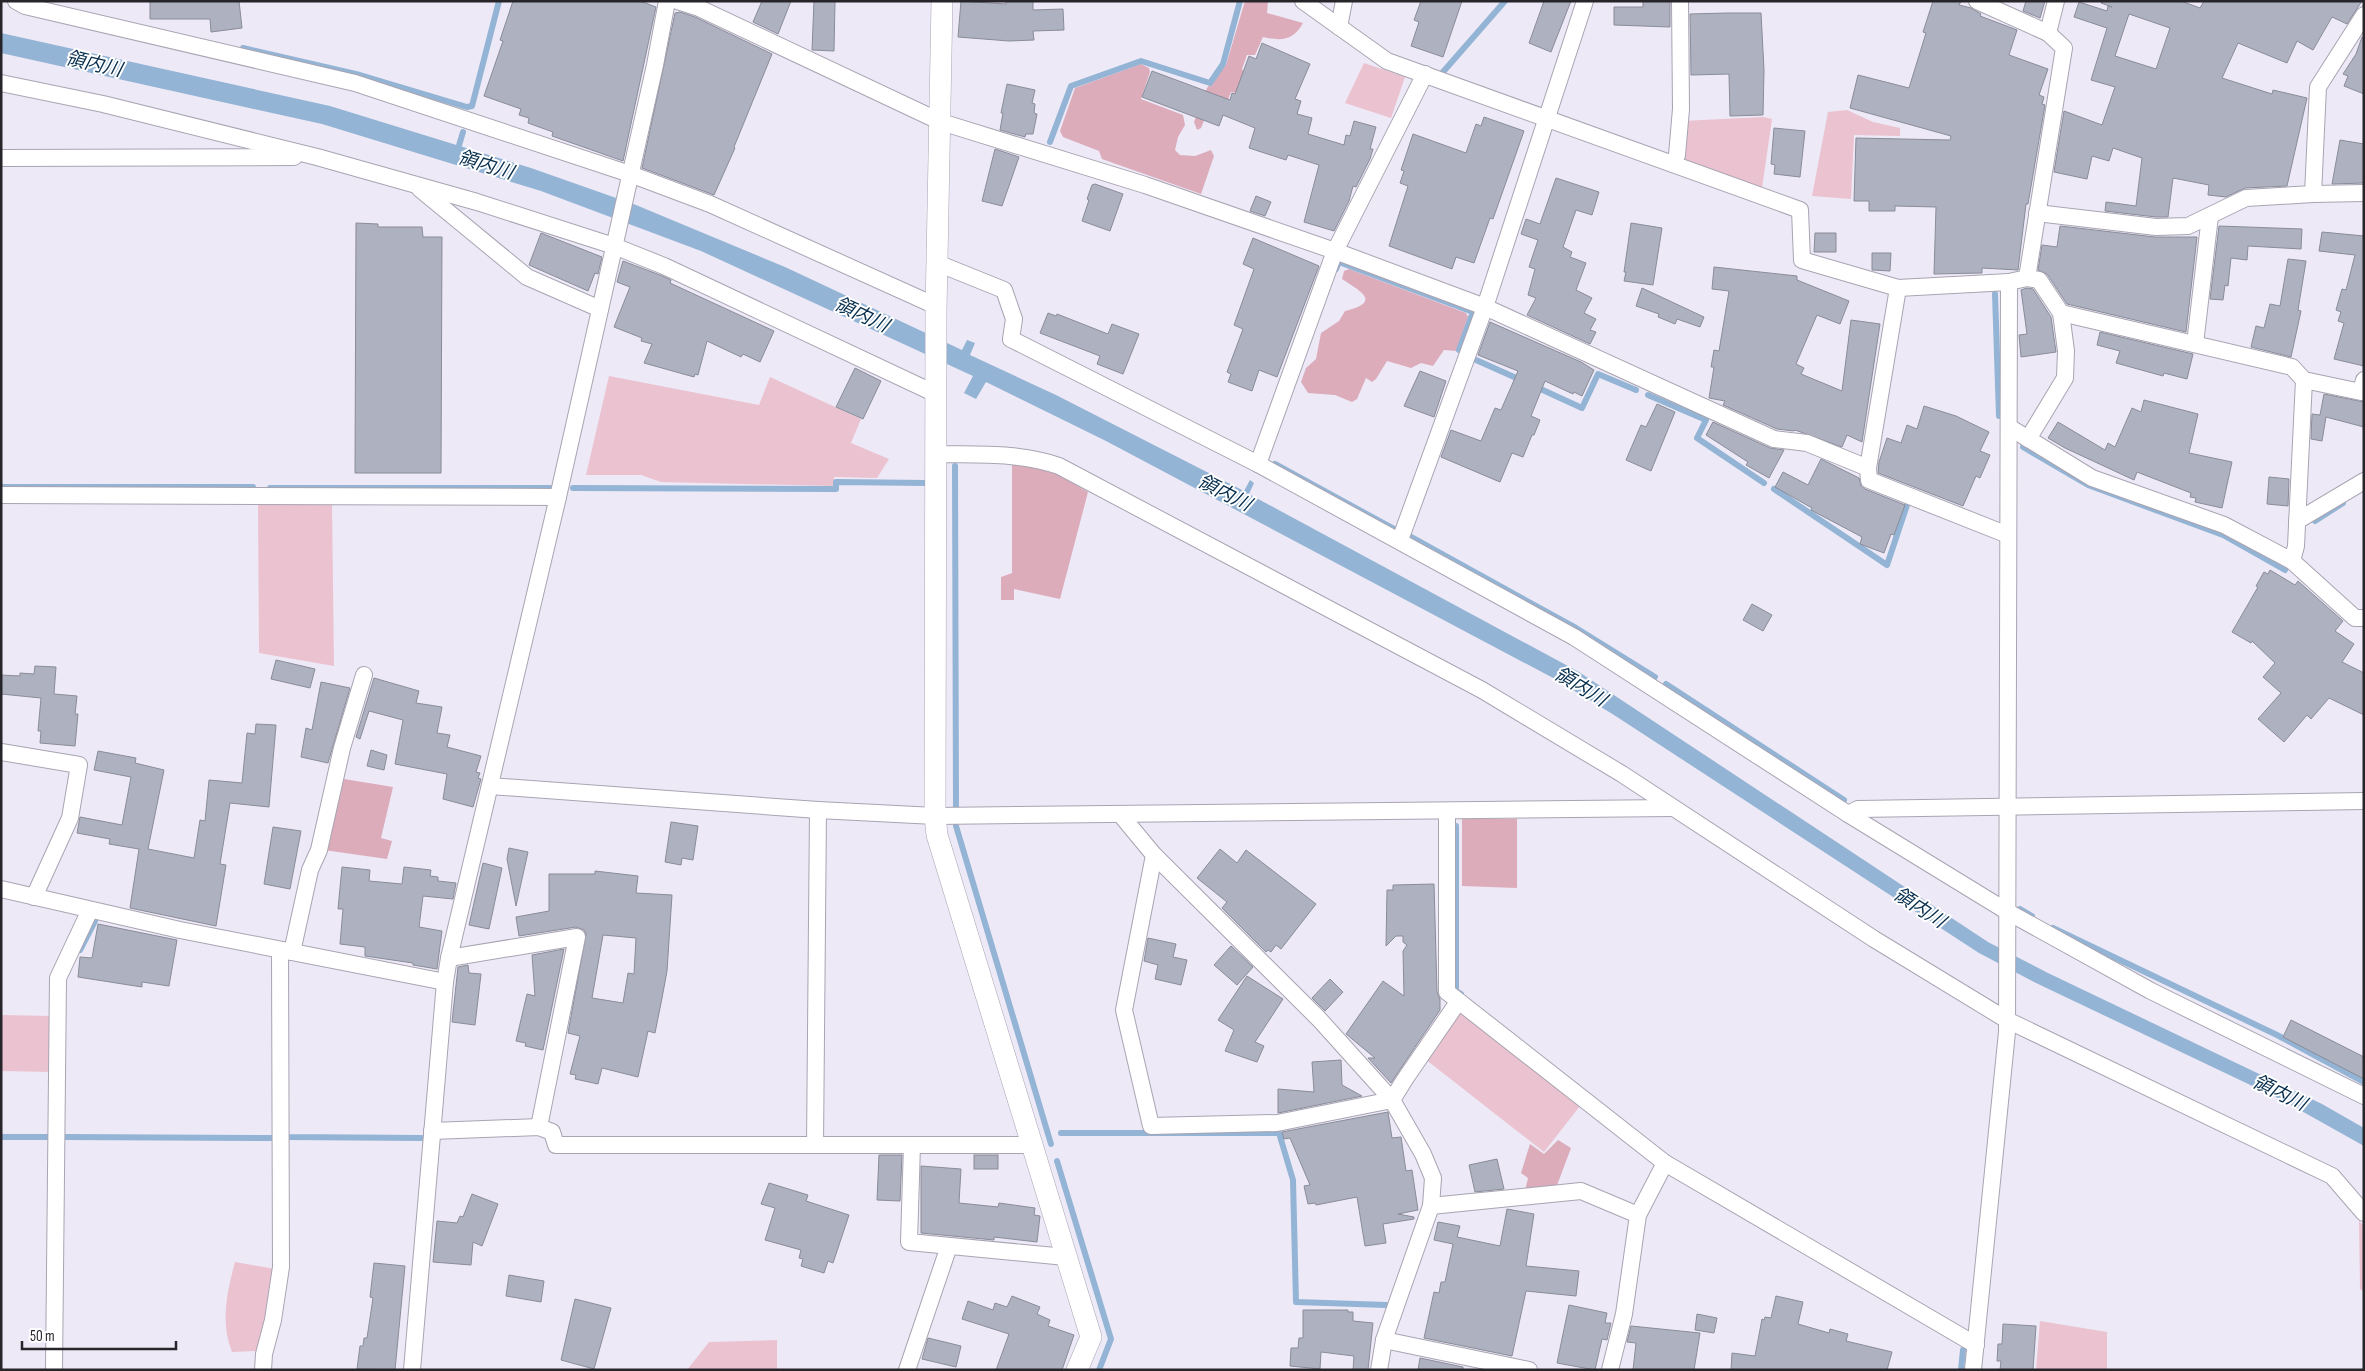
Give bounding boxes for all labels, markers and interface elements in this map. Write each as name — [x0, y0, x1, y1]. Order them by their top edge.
water label: 領内川 — [63, 47, 126, 83]
water label: 領内川 — [455, 146, 518, 185]
water label: 領内川 — [831, 293, 894, 339]
water label: 領内川 — [1194, 470, 1257, 517]
water label: 領内川 — [1550, 663, 1612, 713]
water label: 領内川 — [1889, 883, 1951, 935]
water label: 領内川 — [2249, 1071, 2312, 1117]
scale bar — [22, 1318, 176, 1350]
text: 50 m — [30, 1327, 55, 1346]

